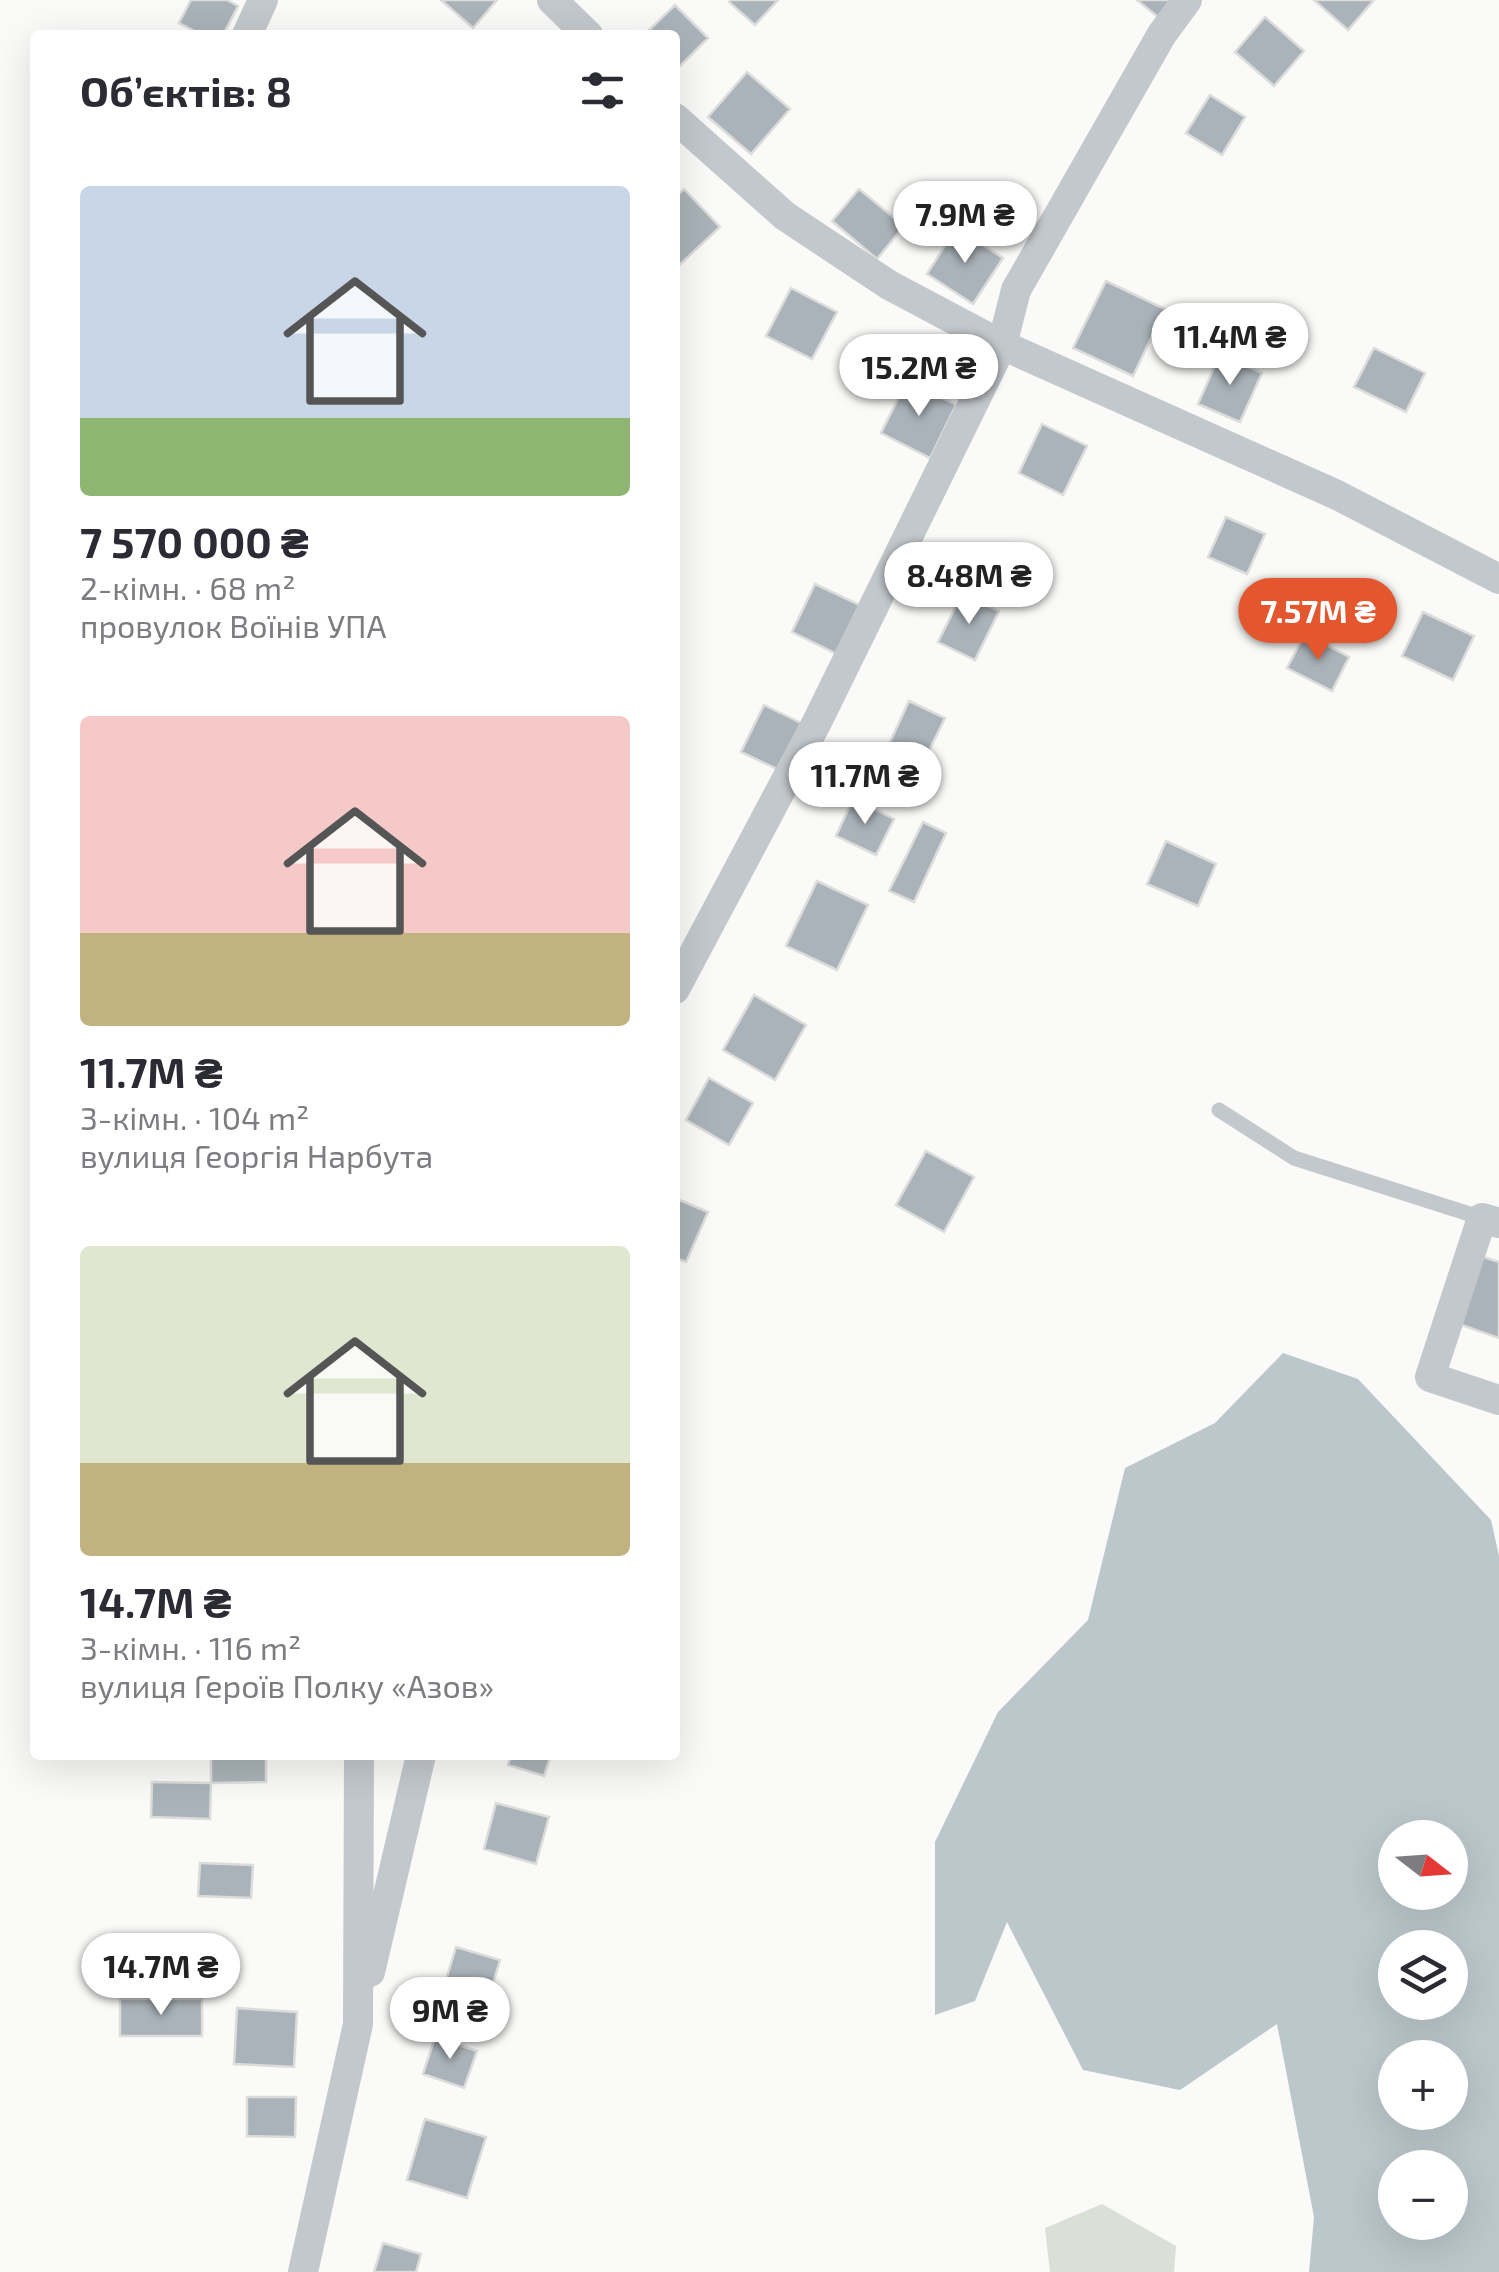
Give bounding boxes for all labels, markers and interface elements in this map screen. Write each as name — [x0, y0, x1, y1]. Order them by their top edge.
icon: filters — [575, 63, 630, 118]
text: Об’єктів: 8 — [80, 65, 292, 115]
pin: 7.9M ₴ — [884, 181, 1046, 266]
text: 7.9M ₴ — [915, 194, 1015, 232]
icon: home — [265, 251, 445, 431]
pin: 11.4M ₴ — [1138, 303, 1322, 388]
text: 11.4M ₴ — [1173, 316, 1287, 354]
pin: 15.2M ₴ — [827, 334, 1011, 419]
text: 15.2M ₴ — [861, 347, 977, 385]
text: 7 570 000 ₴ — [80, 516, 309, 566]
pin: 8.48M ₴ — [877, 542, 1061, 627]
text: 8.48M ₴ — [906, 555, 1032, 593]
text: 2-кімн. · 68 m² — [80, 568, 295, 606]
pin: 7.57M ₴ — [1226, 578, 1410, 663]
text: 7.57M ₴ — [1260, 591, 1376, 629]
text: провулок Воїнів УПА — [80, 606, 386, 644]
pin: 11.7M ₴ — [773, 742, 957, 827]
text: 11.7M ₴ — [811, 755, 919, 793]
icon: home — [265, 781, 445, 961]
text: 11.7M ₴ — [80, 1046, 223, 1096]
text: 3-кімн. · 104 m² — [80, 1098, 309, 1136]
text: вулиця Георгія Нарбута — [80, 1136, 433, 1174]
icon: home — [265, 1311, 445, 1491]
text: 14.7M ₴ — [80, 1576, 231, 1626]
text: 3-кімн. · 116 m² — [80, 1628, 301, 1666]
text: вулиця Героїв Полку «Азов» — [80, 1666, 494, 1704]
north arrow — [1378, 1820, 1468, 1910]
map controls — [1378, 1820, 1468, 2240]
button: layers — [1378, 1930, 1468, 2020]
pin: 14.7M ₴ — [69, 1933, 253, 2018]
text: 14.7M ₴ — [103, 1946, 219, 1984]
pin: 9M ₴ — [391, 1977, 509, 2062]
text: 9M ₴ — [412, 1990, 488, 2028]
button: + — [1378, 2040, 1468, 2130]
button: − — [1378, 2150, 1468, 2240]

